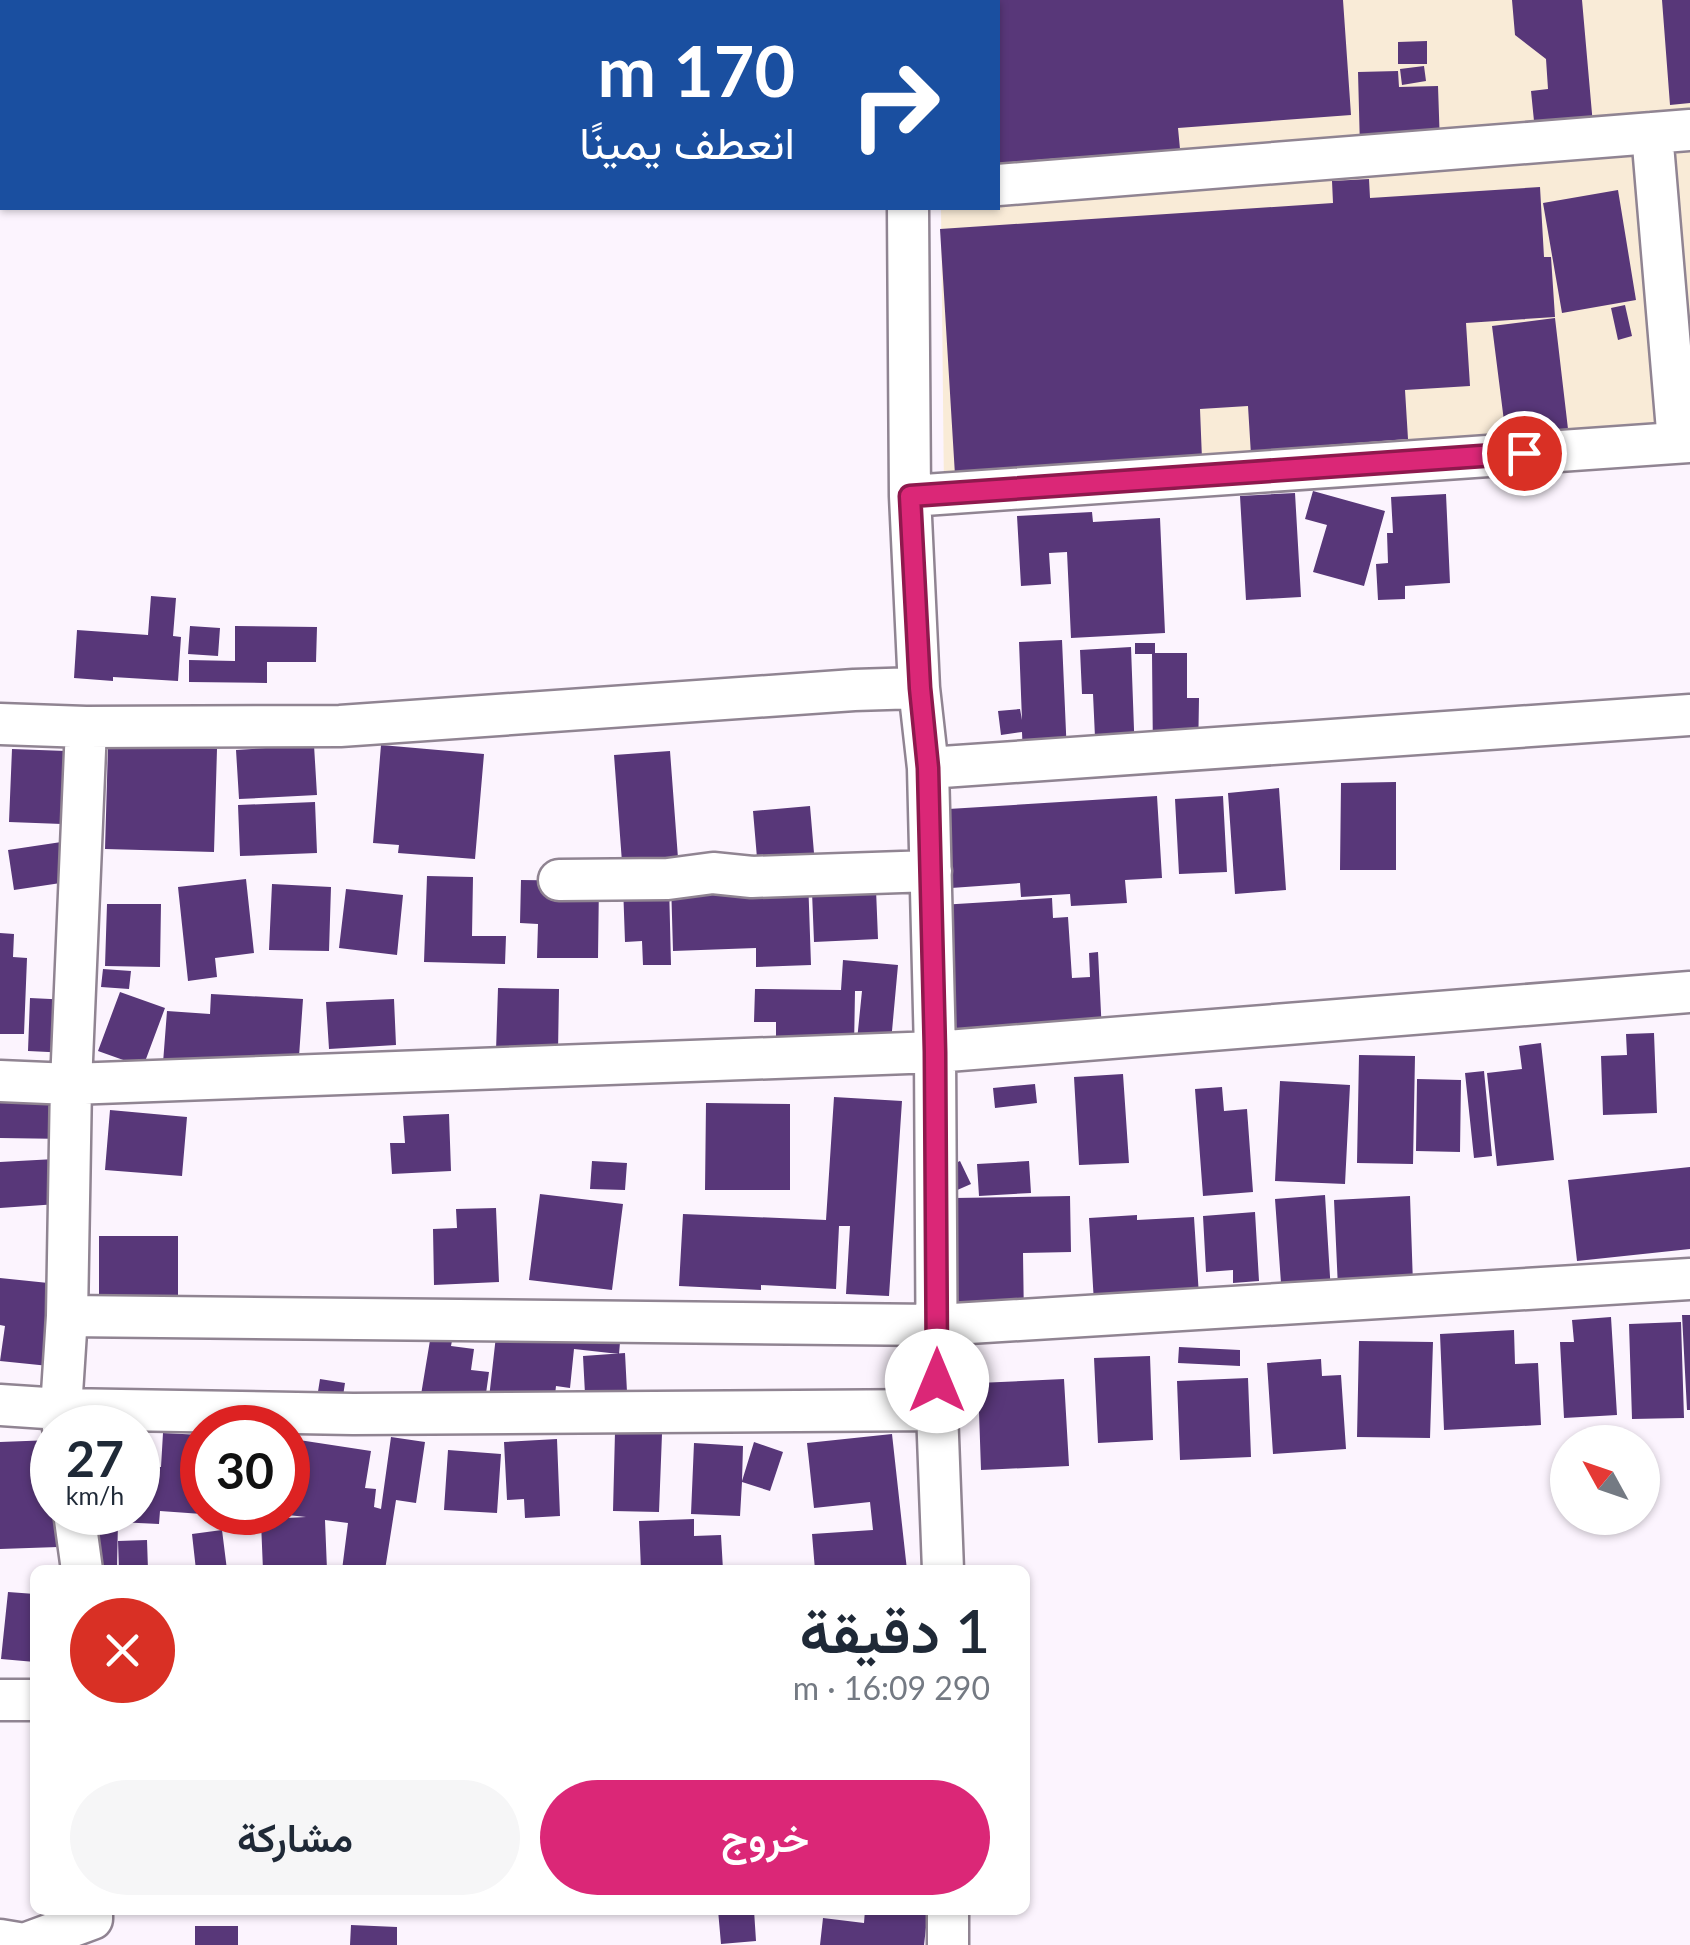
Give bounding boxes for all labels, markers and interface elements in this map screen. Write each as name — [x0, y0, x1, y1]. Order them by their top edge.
text: 170 m — [598, 28, 795, 112]
icon: right — [830, 40, 960, 170]
text: انعطف يمينًا — [579, 115, 795, 169]
pin — [1482, 411, 1567, 496]
icon: arrive — [1497, 426, 1552, 481]
position arrow — [885, 1329, 989, 1433]
speed limit sign: 30 — [180, 1405, 310, 1535]
north arrow — [1550, 1425, 1660, 1535]
map controls — [1550, 1425, 1660, 1535]
text: 27 — [66, 1428, 124, 1488]
text: km/h — [66, 1480, 124, 1510]
text: 1 دقيقة — [799, 1594, 990, 1666]
button: close — [70, 1598, 175, 1703]
text: 290 m · 16:09 — [793, 1668, 990, 1707]
button: مشاركة — [70, 1780, 520, 1895]
button: خروج — [540, 1780, 990, 1895]

